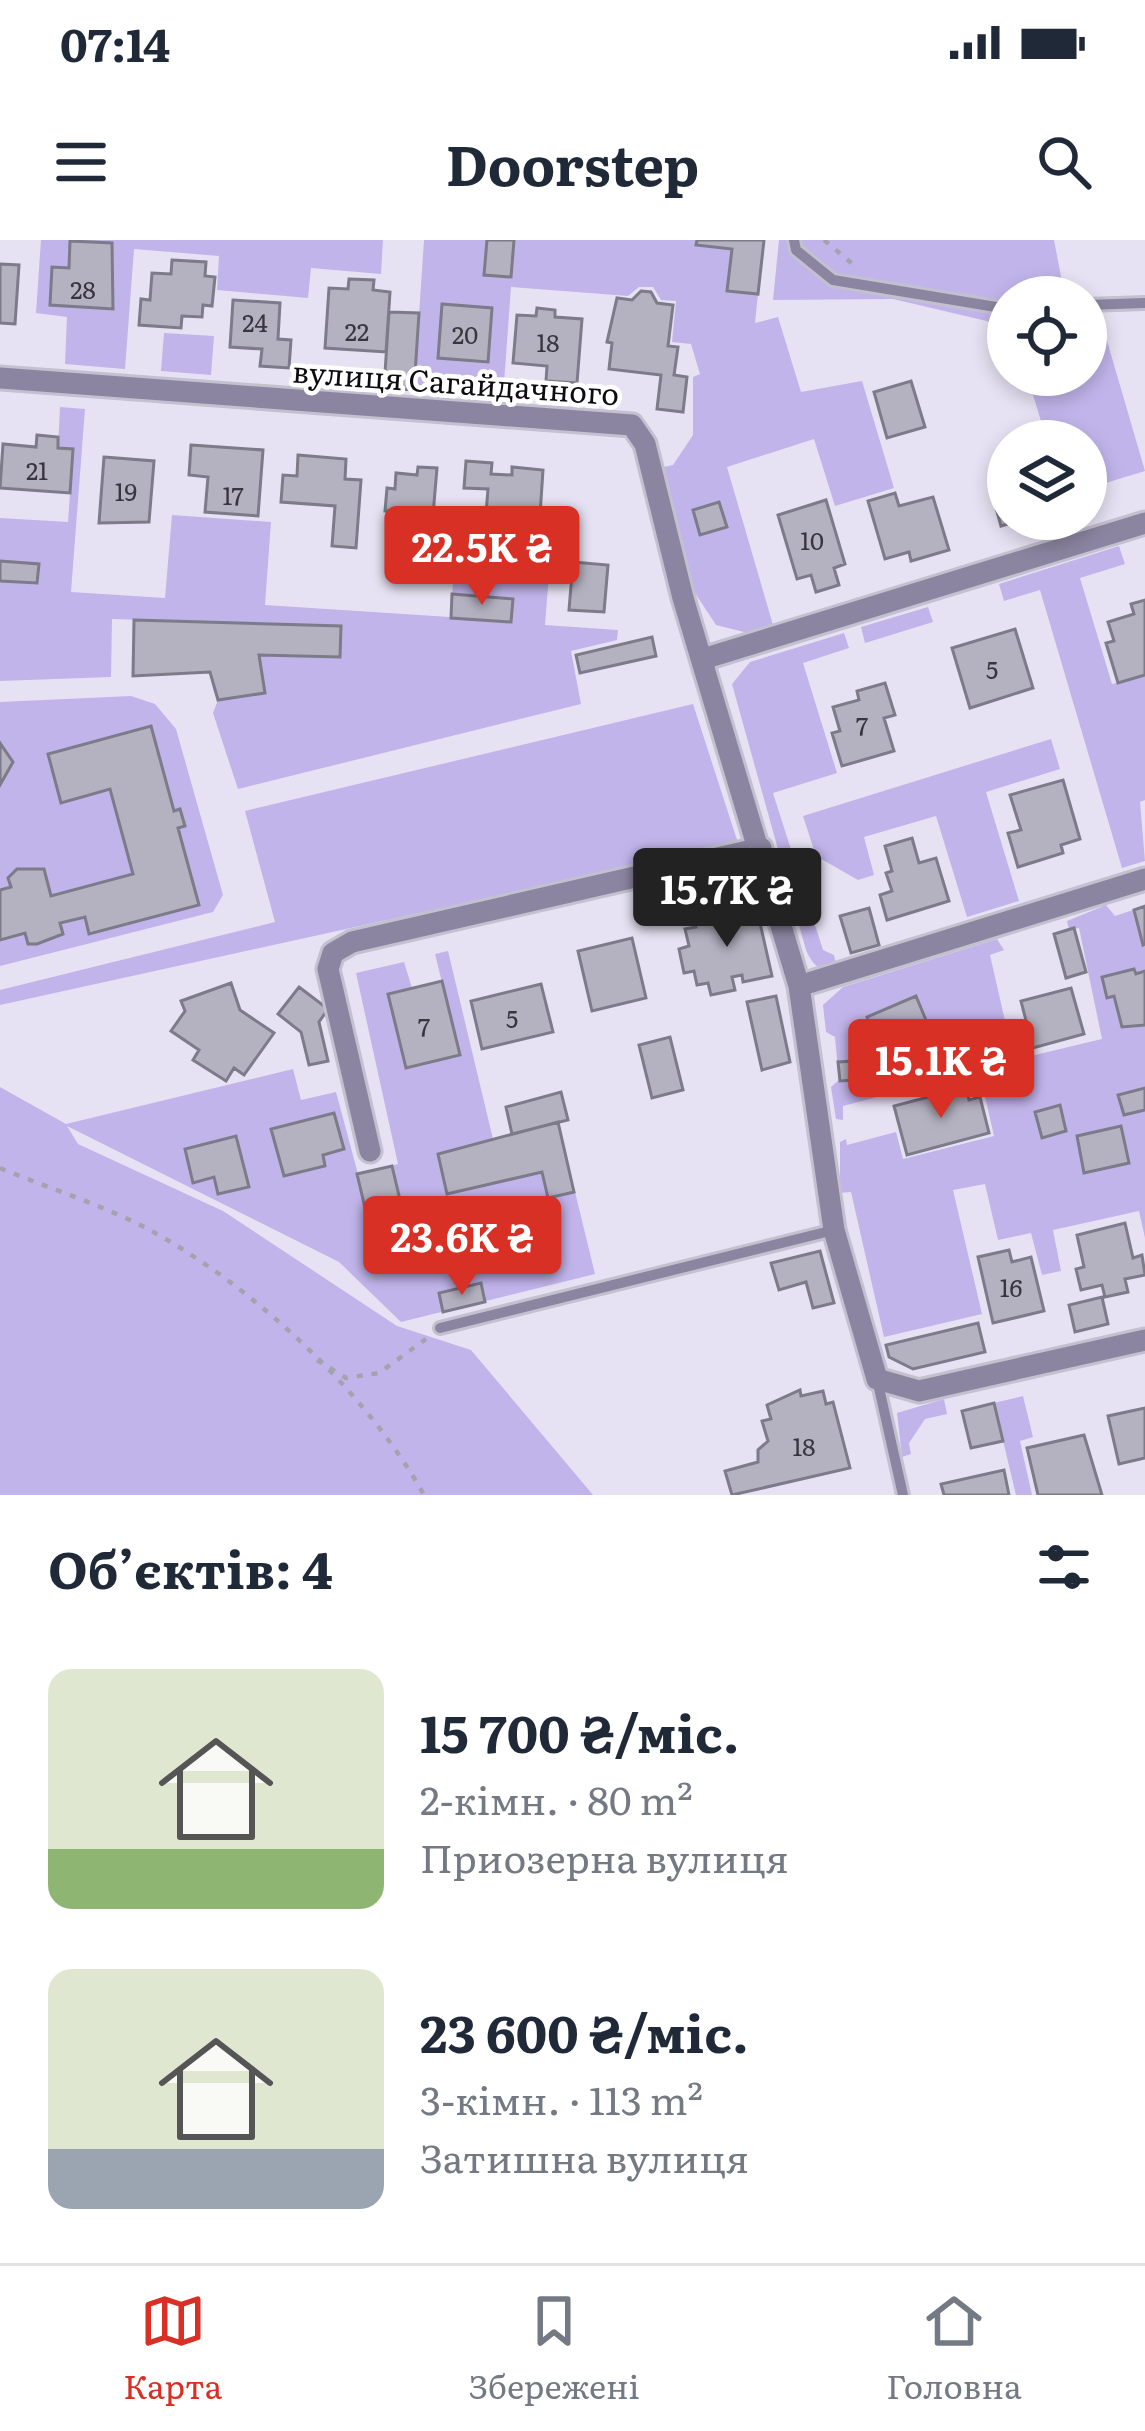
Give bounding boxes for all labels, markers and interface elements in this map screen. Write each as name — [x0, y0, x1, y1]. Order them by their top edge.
text: 07:14 — [60, 9, 170, 76]
text: Doorstep — [446, 122, 699, 203]
icon: menu — [48, 129, 114, 195]
icon: search — [1031, 129, 1097, 195]
house number: 28 — [70, 271, 96, 306]
map controls — [987, 276, 1107, 540]
button: locate — [987, 276, 1107, 396]
house number: 24 — [242, 304, 268, 339]
house number: 22 — [345, 313, 369, 348]
house number: 20 — [452, 316, 478, 351]
house number: 18 — [537, 324, 560, 359]
street label: вулиця Сагайдачного — [291, 348, 621, 414]
button: layers — [987, 420, 1107, 540]
house number: 21 — [26, 452, 48, 487]
house number: 19 — [115, 473, 137, 508]
house number: 17 — [222, 477, 244, 512]
pin: 22.5K ₴ — [371, 506, 593, 608]
text: 22.5K ₴ — [411, 516, 553, 574]
house number: 10 — [800, 522, 824, 557]
house number: 5 — [986, 651, 998, 686]
house number: 7 — [856, 707, 868, 742]
pin: 15.7K ₴ — [616, 848, 838, 950]
text: 15.7K ₴ — [660, 858, 794, 916]
house number: 5 — [506, 1000, 518, 1035]
house number: 7 — [418, 1008, 430, 1043]
pin: 15.1K ₴ — [830, 1019, 1052, 1121]
text: 15.1K ₴ — [875, 1029, 1007, 1087]
pin: 23.6K ₴ — [351, 1196, 573, 1298]
text: 23.6K ₴ — [390, 1206, 534, 1264]
house number: 16 — [1000, 1269, 1022, 1304]
house number: 18 — [793, 1428, 816, 1463]
text: Об’єктів: 4 — [48, 1529, 333, 1605]
icon: filters — [1031, 1534, 1097, 1600]
text: 15 700 ₴/міс. — [420, 1693, 740, 1769]
icon: home — [144, 1717, 288, 1861]
text: 2-кімн. · 80 m² — [420, 1769, 693, 1827]
text: Приозерна вулиця — [420, 1827, 789, 1885]
text: 23 600 ₴/міс. — [420, 1993, 749, 2069]
icon: home — [144, 2017, 288, 2161]
text: 3-кімн. · 113 m² — [420, 2069, 703, 2127]
text: Затишна вулиця — [420, 2127, 749, 2185]
tab: Карта — [123, 2288, 222, 2409]
tab: Збережені — [469, 2288, 640, 2409]
tab: Головна — [886, 2288, 1022, 2409]

